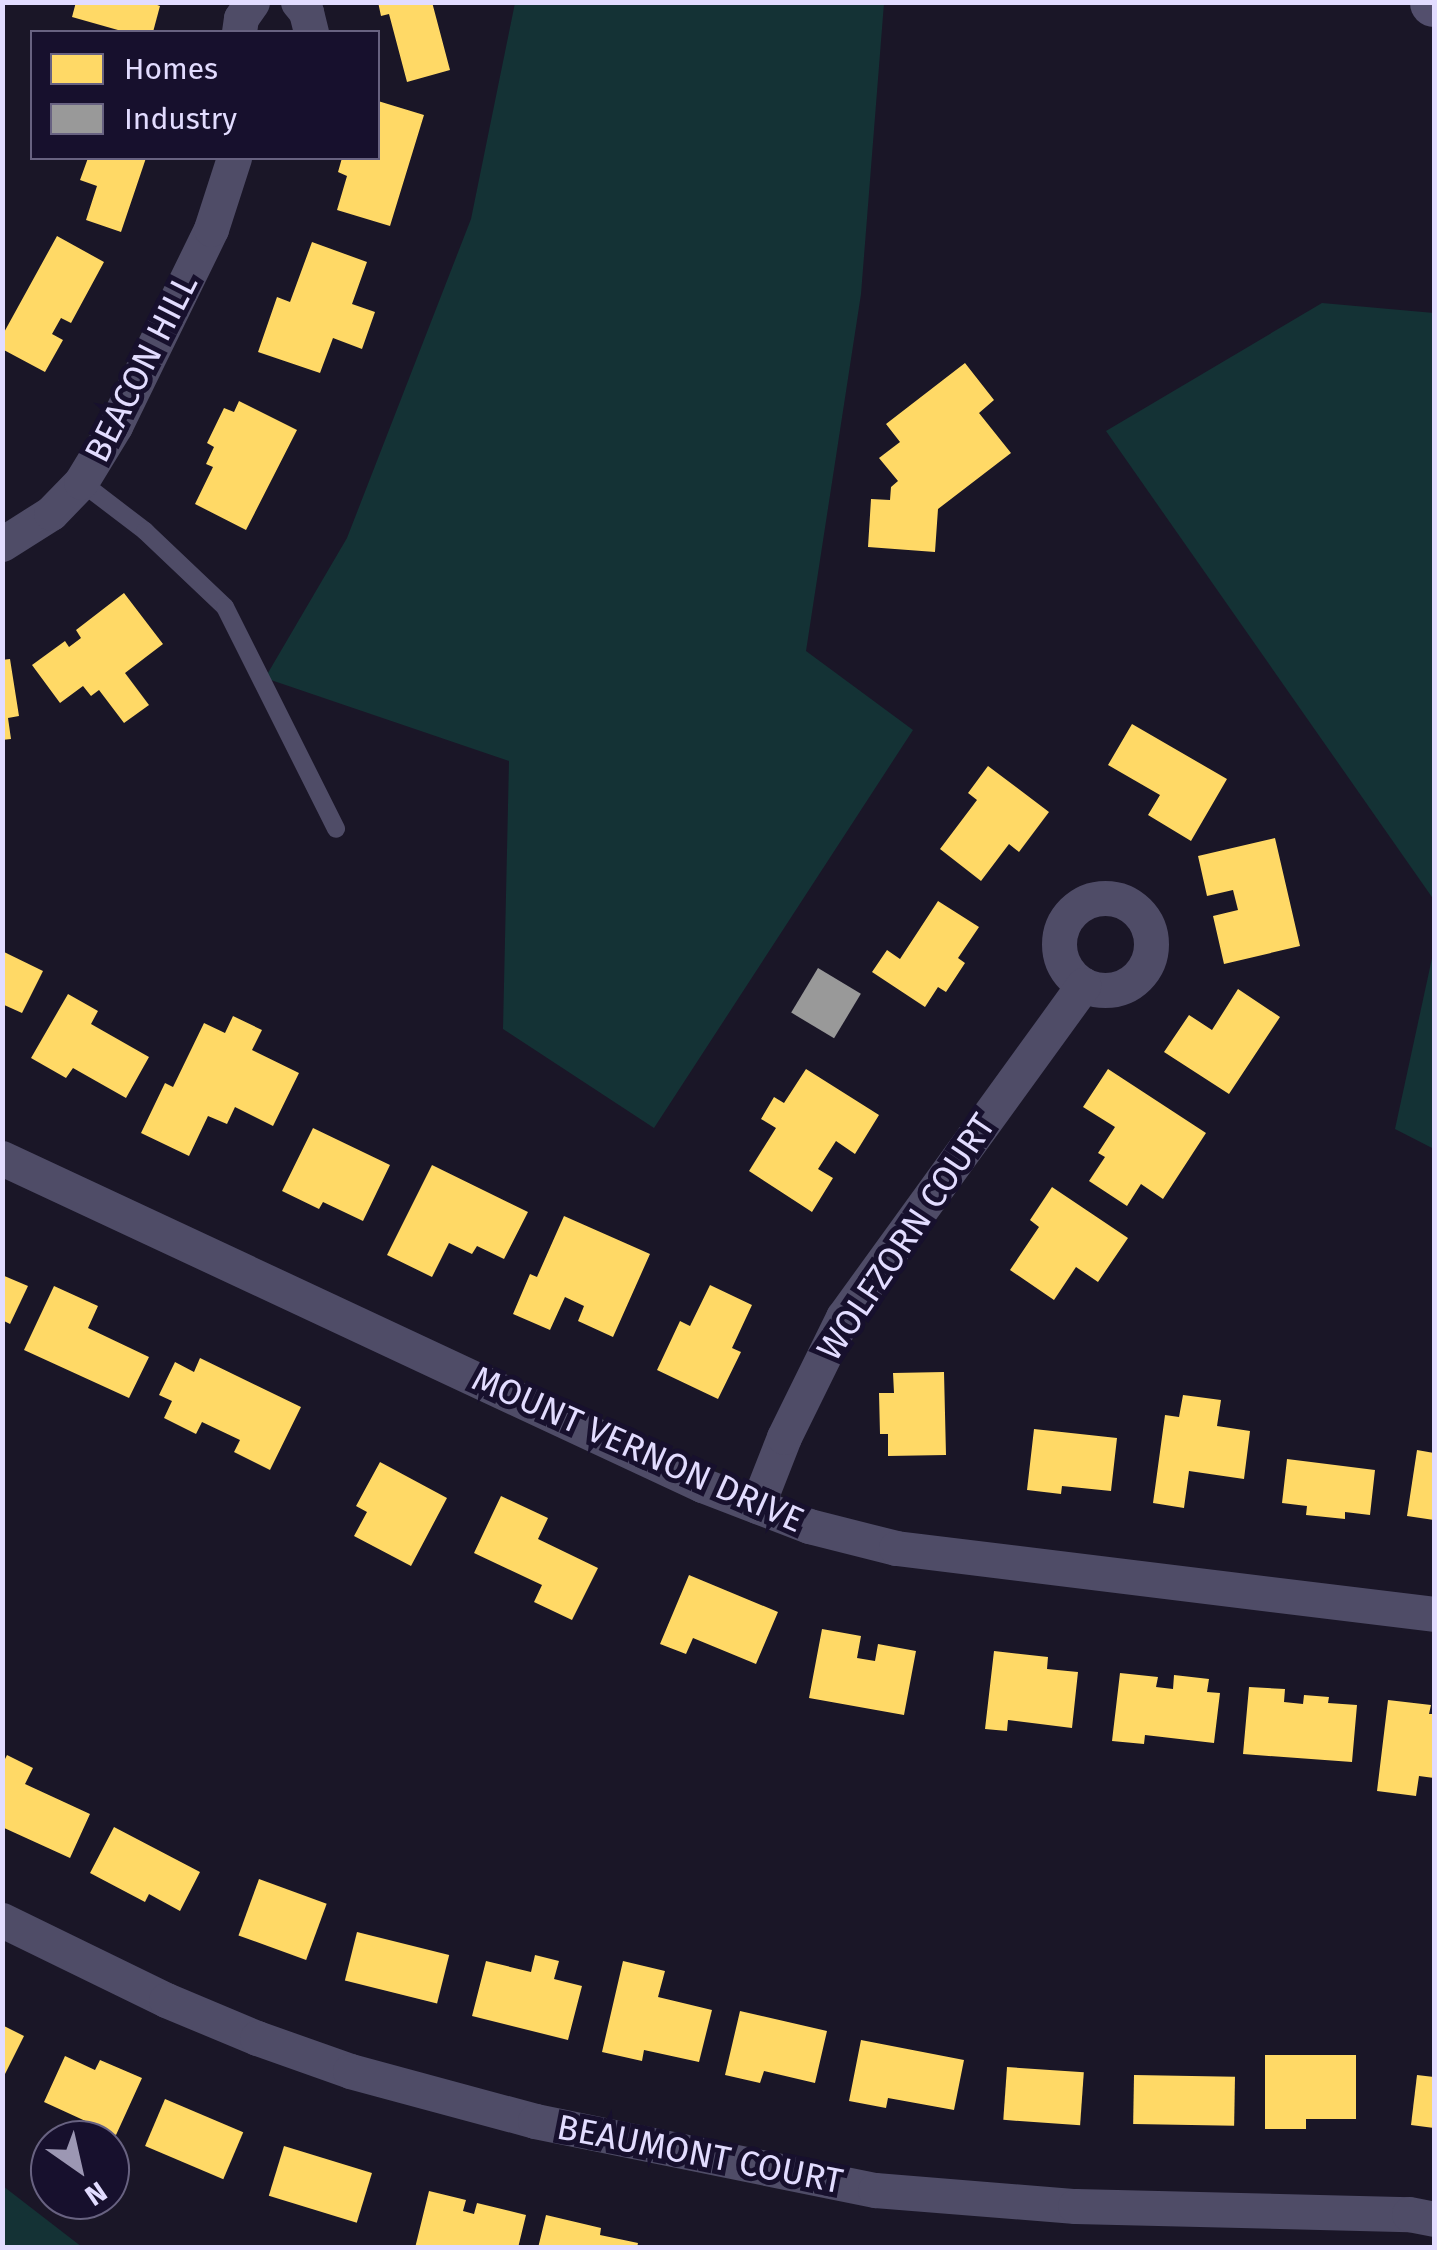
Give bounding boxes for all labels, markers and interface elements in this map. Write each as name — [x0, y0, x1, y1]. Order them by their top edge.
legend — [30, 30, 380, 160]
text: Homes — [124, 51, 218, 87]
text: Industry — [124, 101, 237, 137]
street label: BEACON HILL — [76, 267, 206, 469]
street label: WOLFZORN COURT — [808, 1106, 1004, 1368]
street label: MOUNT VERNON DRIVE — [466, 1357, 810, 1541]
street label: BEAUMONT COURT — [554, 2106, 846, 2202]
north arrow — [30, 2120, 130, 2220]
text: N — [79, 2175, 113, 2212]

